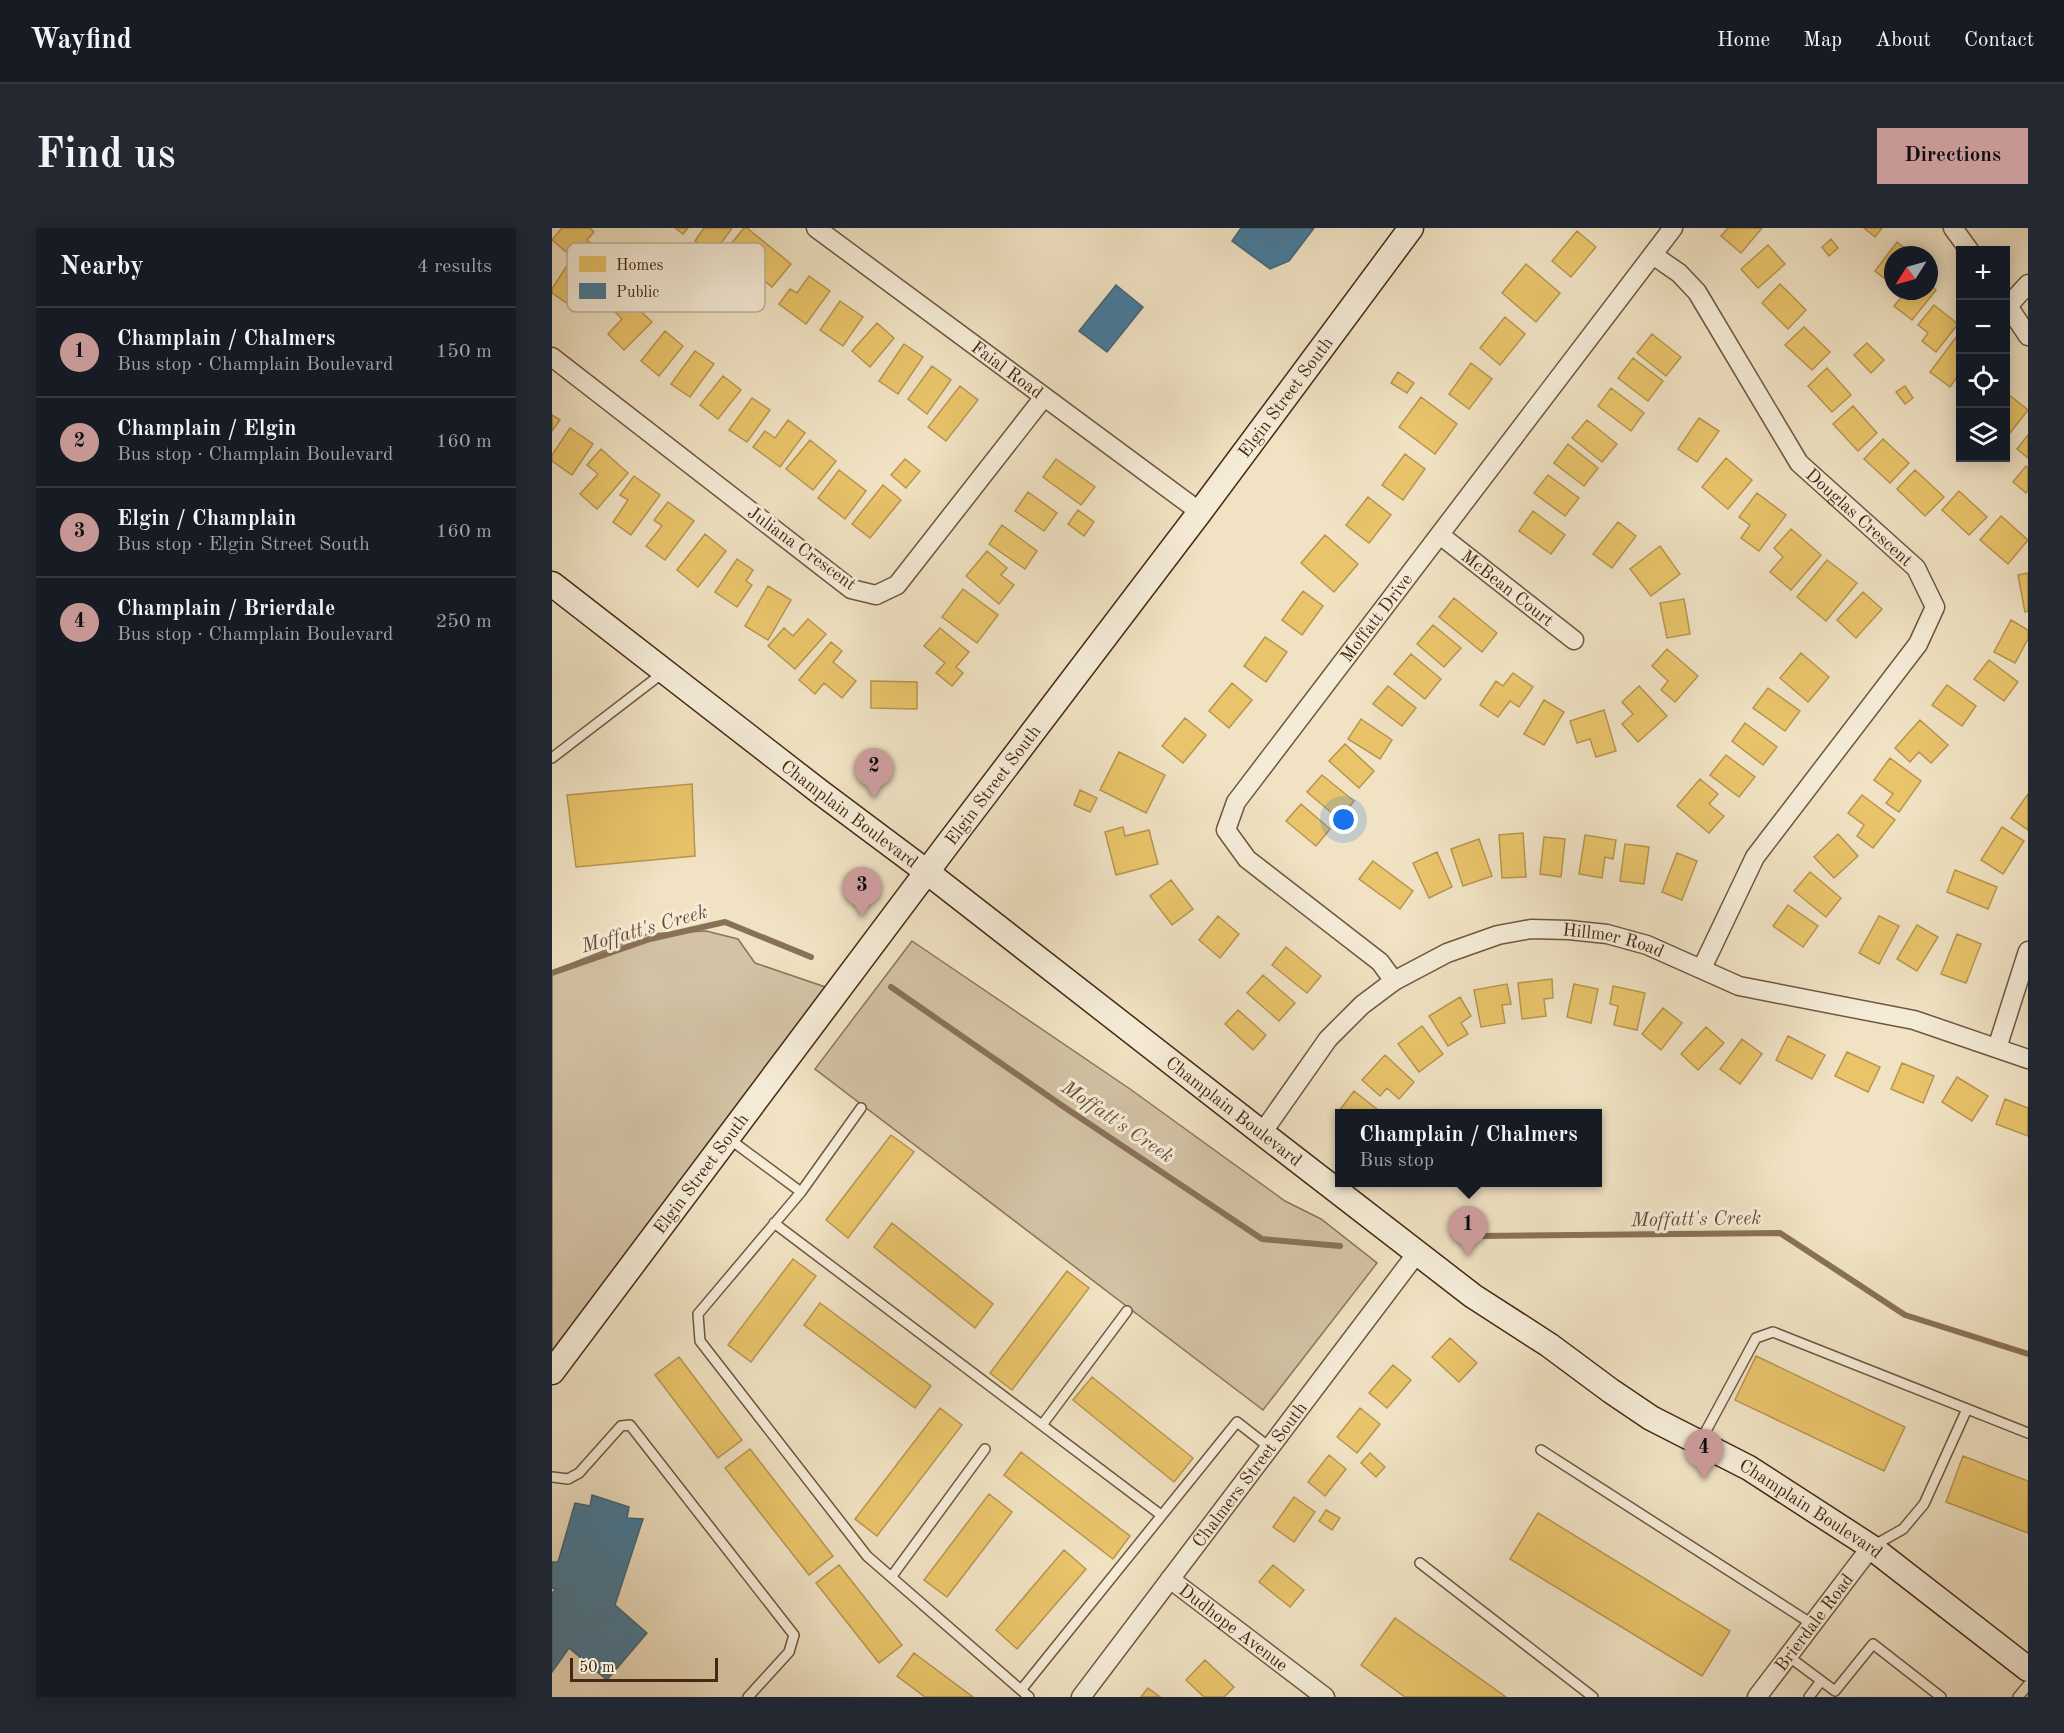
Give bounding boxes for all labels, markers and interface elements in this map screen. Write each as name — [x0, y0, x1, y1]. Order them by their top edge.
text: Wayfind — [30, 27, 132, 55]
text: Home — [1717, 30, 1770, 51]
text: Map — [1803, 30, 1842, 51]
text: About — [1875, 30, 1931, 51]
text: Contact — [1964, 30, 2034, 51]
button: Directions — [1877, 128, 2028, 184]
text: Find us — [36, 135, 175, 177]
legend — [567, 243, 765, 312]
north arrow — [1884, 246, 1938, 300]
map controls — [1956, 246, 2010, 462]
button: + — [1956, 246, 2010, 300]
text: Nearby — [60, 254, 144, 280]
text: 4 results — [417, 257, 492, 277]
text: Homes — [616, 258, 664, 274]
text: Public — [616, 285, 659, 301]
button: − — [1956, 300, 2010, 354]
text: Champlain / Chalmers — [117, 328, 335, 350]
street label: Elgin Street South — [1236, 334, 1337, 461]
street label: Faial Road — [968, 338, 1046, 402]
text: 1 — [74, 342, 85, 362]
text: 150 m — [436, 342, 492, 362]
button: locate — [1956, 354, 2010, 408]
text: Bus stop · Champlain Boulevard — [117, 355, 393, 375]
button: layers — [1956, 408, 2010, 462]
text: Champlain / Elgin — [117, 418, 296, 440]
text: 2 — [74, 432, 85, 452]
text: 160 m — [436, 432, 492, 452]
text: Bus stop · Champlain Boulevard — [117, 445, 393, 465]
street label: Douglas Crescent — [1802, 466, 1916, 570]
street label: Juliana Crescent — [744, 504, 859, 594]
text: Elgin / Champlain — [117, 508, 296, 530]
text: 3 — [74, 522, 85, 542]
text: 160 m — [436, 522, 492, 542]
text: Bus stop · Elgin Street South — [117, 535, 370, 555]
street label: McBean Court — [1458, 547, 1557, 630]
street label: Moffatt Drive — [1338, 571, 1416, 666]
text: Champlain / Brierdale — [117, 598, 335, 620]
text: 4 — [74, 612, 85, 632]
text: 250 m — [436, 612, 492, 632]
text: Bus stop · Champlain Boulevard — [117, 625, 393, 645]
street label: Elgin Street South — [942, 722, 1045, 849]
pin: 2 — [854, 748, 894, 798]
street label: Champlain Boulevard — [777, 757, 921, 872]
your location — [1329, 805, 1358, 834]
pin: 3 — [842, 868, 882, 917]
water label: Moffatt's Creek — [578, 902, 710, 958]
street label: Hillmer Road — [1561, 921, 1666, 961]
street label: Champlain Boulevard — [1162, 1054, 1305, 1170]
water label: Moffatt's Creek — [1056, 1077, 1177, 1168]
popup — [1335, 1109, 1602, 1187]
street label: Elgin Street South — [651, 1110, 752, 1238]
text: Champlain / Chalmers — [1359, 1124, 1578, 1146]
text: Bus stop — [1359, 1151, 1434, 1171]
pin: 1 — [1448, 1206, 1488, 1256]
water label: Moffatt's Creek — [1630, 1209, 1762, 1231]
street label: Chalmers Street South — [1190, 1399, 1311, 1551]
pin: 4 — [1684, 1430, 1724, 1479]
street label: Champlain Boulevard — [1736, 1457, 1885, 1562]
street label: Brierdale Road — [1772, 1571, 1857, 1675]
street label: Dudhope Avenue — [1175, 1581, 1291, 1675]
scale bar — [570, 1655, 718, 1682]
text: 50 m — [579, 1660, 615, 1676]

